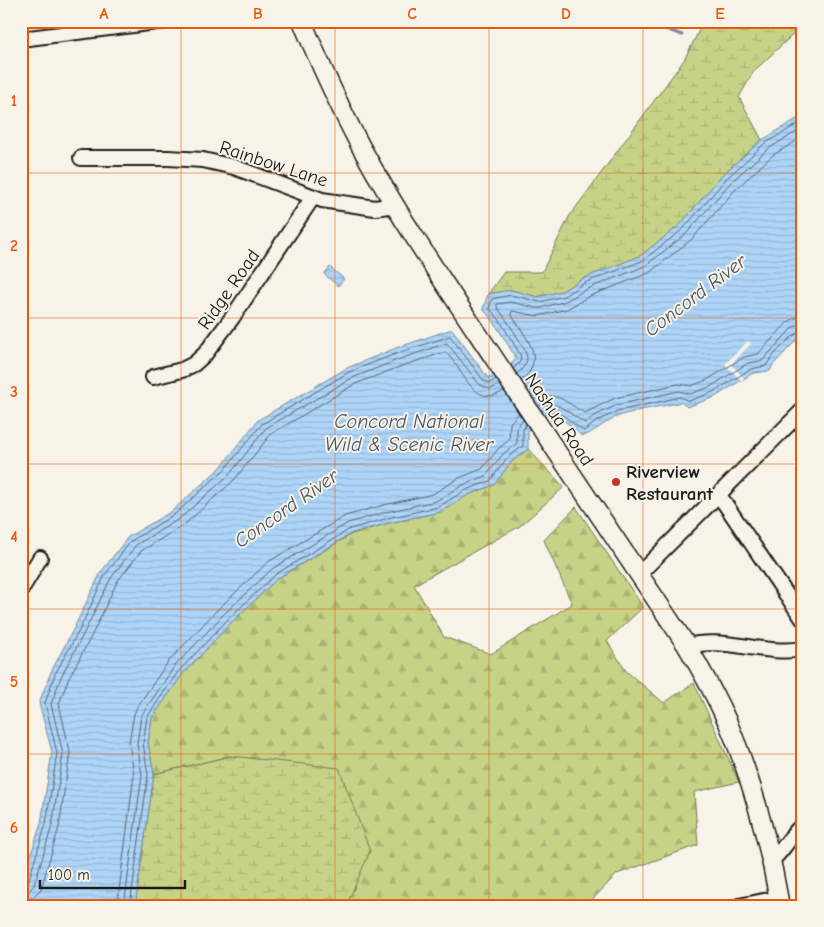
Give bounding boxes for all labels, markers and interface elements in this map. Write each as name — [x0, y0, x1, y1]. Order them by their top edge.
text: A — [100, 5, 109, 23]
text: B — [253, 5, 263, 23]
text: C — [407, 5, 417, 23]
text: D — [561, 5, 571, 23]
text: E — [715, 5, 725, 23]
text: 1 — [11, 92, 17, 110]
street label: Rainbow Lane — [217, 136, 331, 192]
text: 2 — [10, 237, 18, 255]
street label: Ridge Road — [193, 245, 264, 334]
water label: Concord River — [640, 249, 752, 341]
street label: Nashua Road — [520, 369, 598, 470]
text: 3 — [10, 383, 18, 401]
water label: Concord National Wild & Scenic River — [325, 410, 494, 456]
place label: Riverview Restaurant — [626, 461, 714, 505]
water label: Concord River — [230, 464, 344, 553]
marker: Riverview Restaurant — [610, 476, 622, 488]
text: 4 — [10, 528, 18, 546]
text: 5 — [10, 673, 18, 691]
text: 6 — [10, 819, 18, 837]
scale bar — [40, 857, 185, 889]
text: 100 m — [48, 866, 90, 884]

